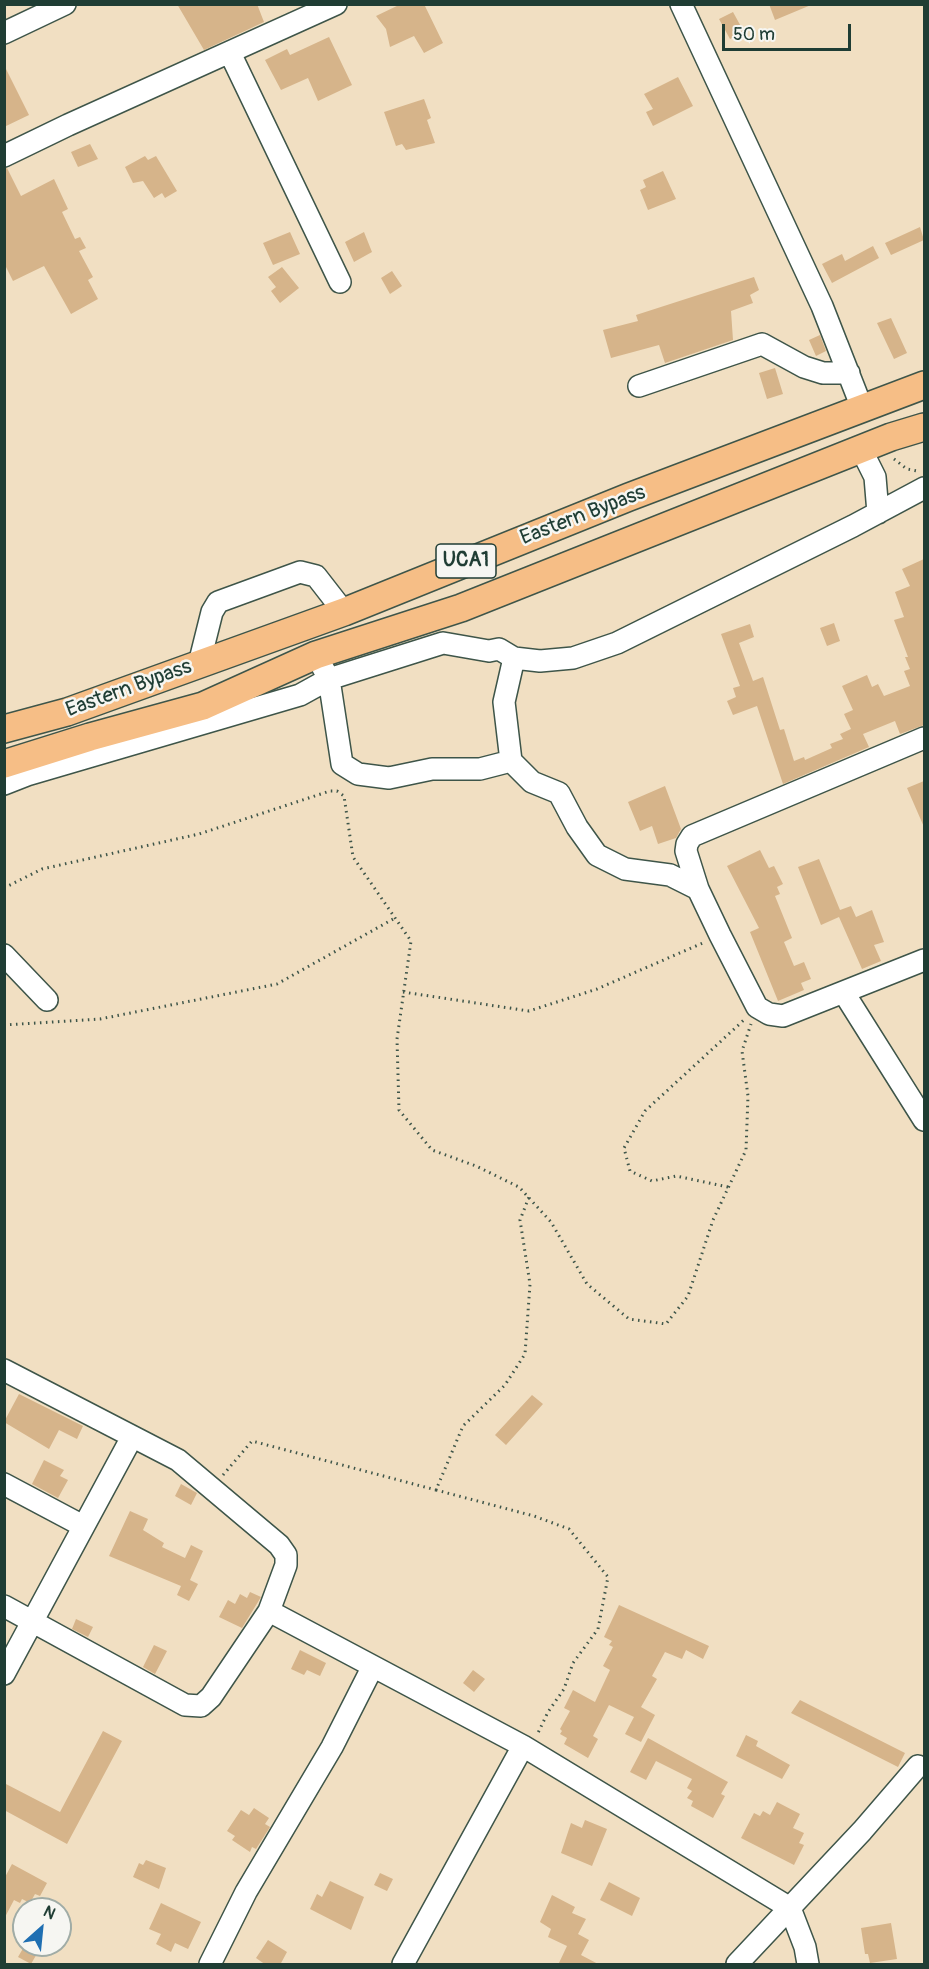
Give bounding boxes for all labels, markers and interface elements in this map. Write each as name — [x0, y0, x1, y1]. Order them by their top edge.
scale bar — [725, 12, 854, 50]
text: 50 m — [733, 23, 775, 46]
street label: Eastern Bypass — [517, 481, 649, 551]
road number: UCA1 — [436, 544, 496, 578]
street label: Eastern Bypass — [63, 655, 195, 723]
north arrow — [12, 1897, 72, 1957]
text: N — [40, 1901, 59, 1924]

